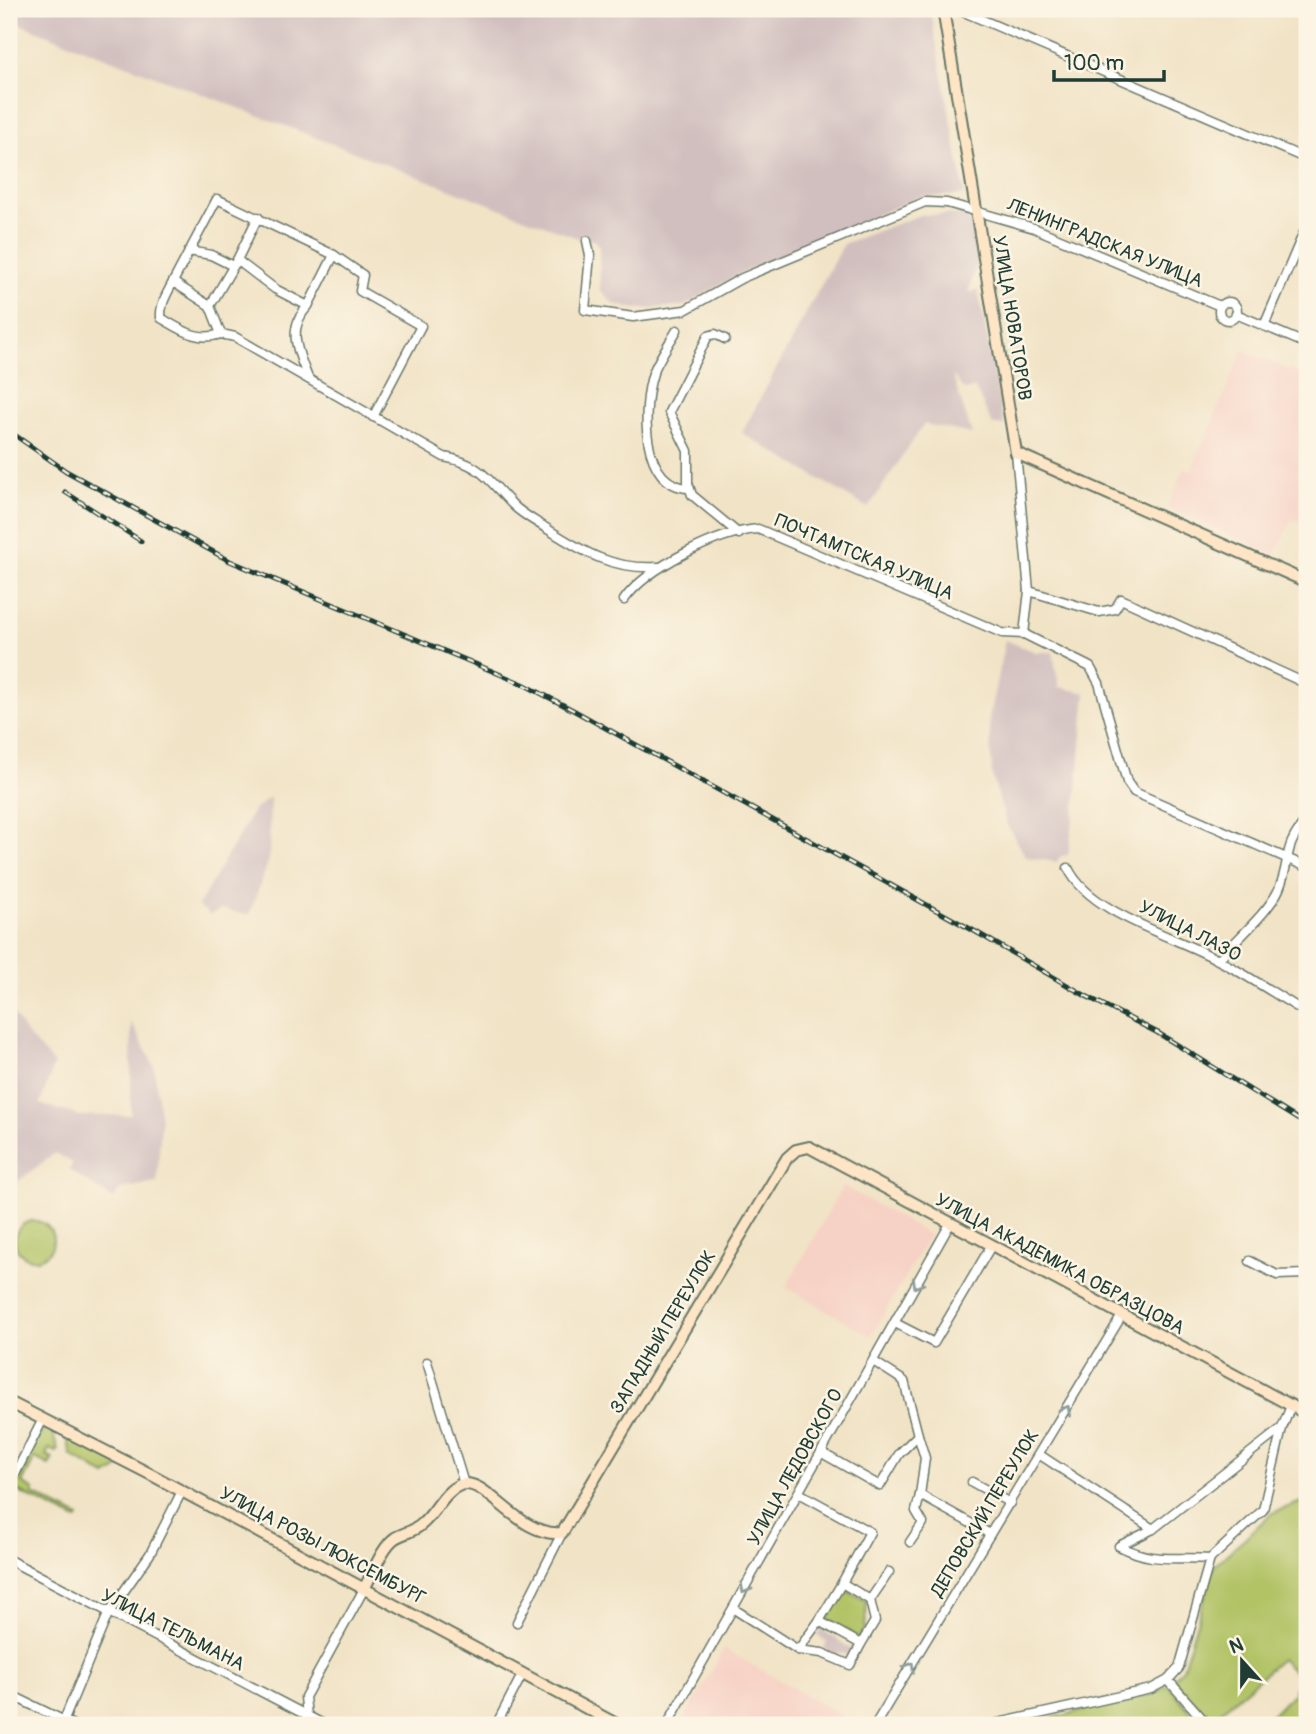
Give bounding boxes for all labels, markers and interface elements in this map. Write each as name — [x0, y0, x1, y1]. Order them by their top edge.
scale bar — [1054, 38, 1164, 82]
text: 100 m — [1064, 50, 1124, 77]
street label: ЛЕНИНГРАДСКАЯ УЛИЦА — [1003, 192, 1206, 293]
street label: УЛИЦА НОВАТОРОВ — [987, 234, 1037, 402]
street label: ПОЧТАМТСКАЯ УЛИЦА — [771, 508, 957, 606]
street label: УЛИЦА ЛАЗО — [1135, 895, 1245, 967]
street label: УЛИЦА АКАДЕМИКА ОБРАЗЦОВА — [931, 1188, 1189, 1340]
street label: ЗАПАДНЫЙ ПЕРЕУЛОК — [605, 1246, 721, 1418]
one-way arrow — [912, 1277, 925, 1289]
street label: УЛИЦА ЛЕДОВСКОГО — [742, 1384, 848, 1550]
one-way arrow — [1058, 1404, 1071, 1417]
street label: ДЕПОВСКИЙ ПЕРЕУЛОК — [925, 1425, 1045, 1602]
street label: УЛИЦА РОЗЫ ЛЮКСЕМБУРГ — [216, 1481, 430, 1611]
one-way arrow — [740, 1581, 753, 1594]
street label: УЛИЦА ТЕЛЬМАНА — [97, 1583, 249, 1677]
north arrow — [1208, 1626, 1278, 1696]
text: N — [1226, 1633, 1247, 1660]
one-way arrow — [902, 1661, 915, 1674]

